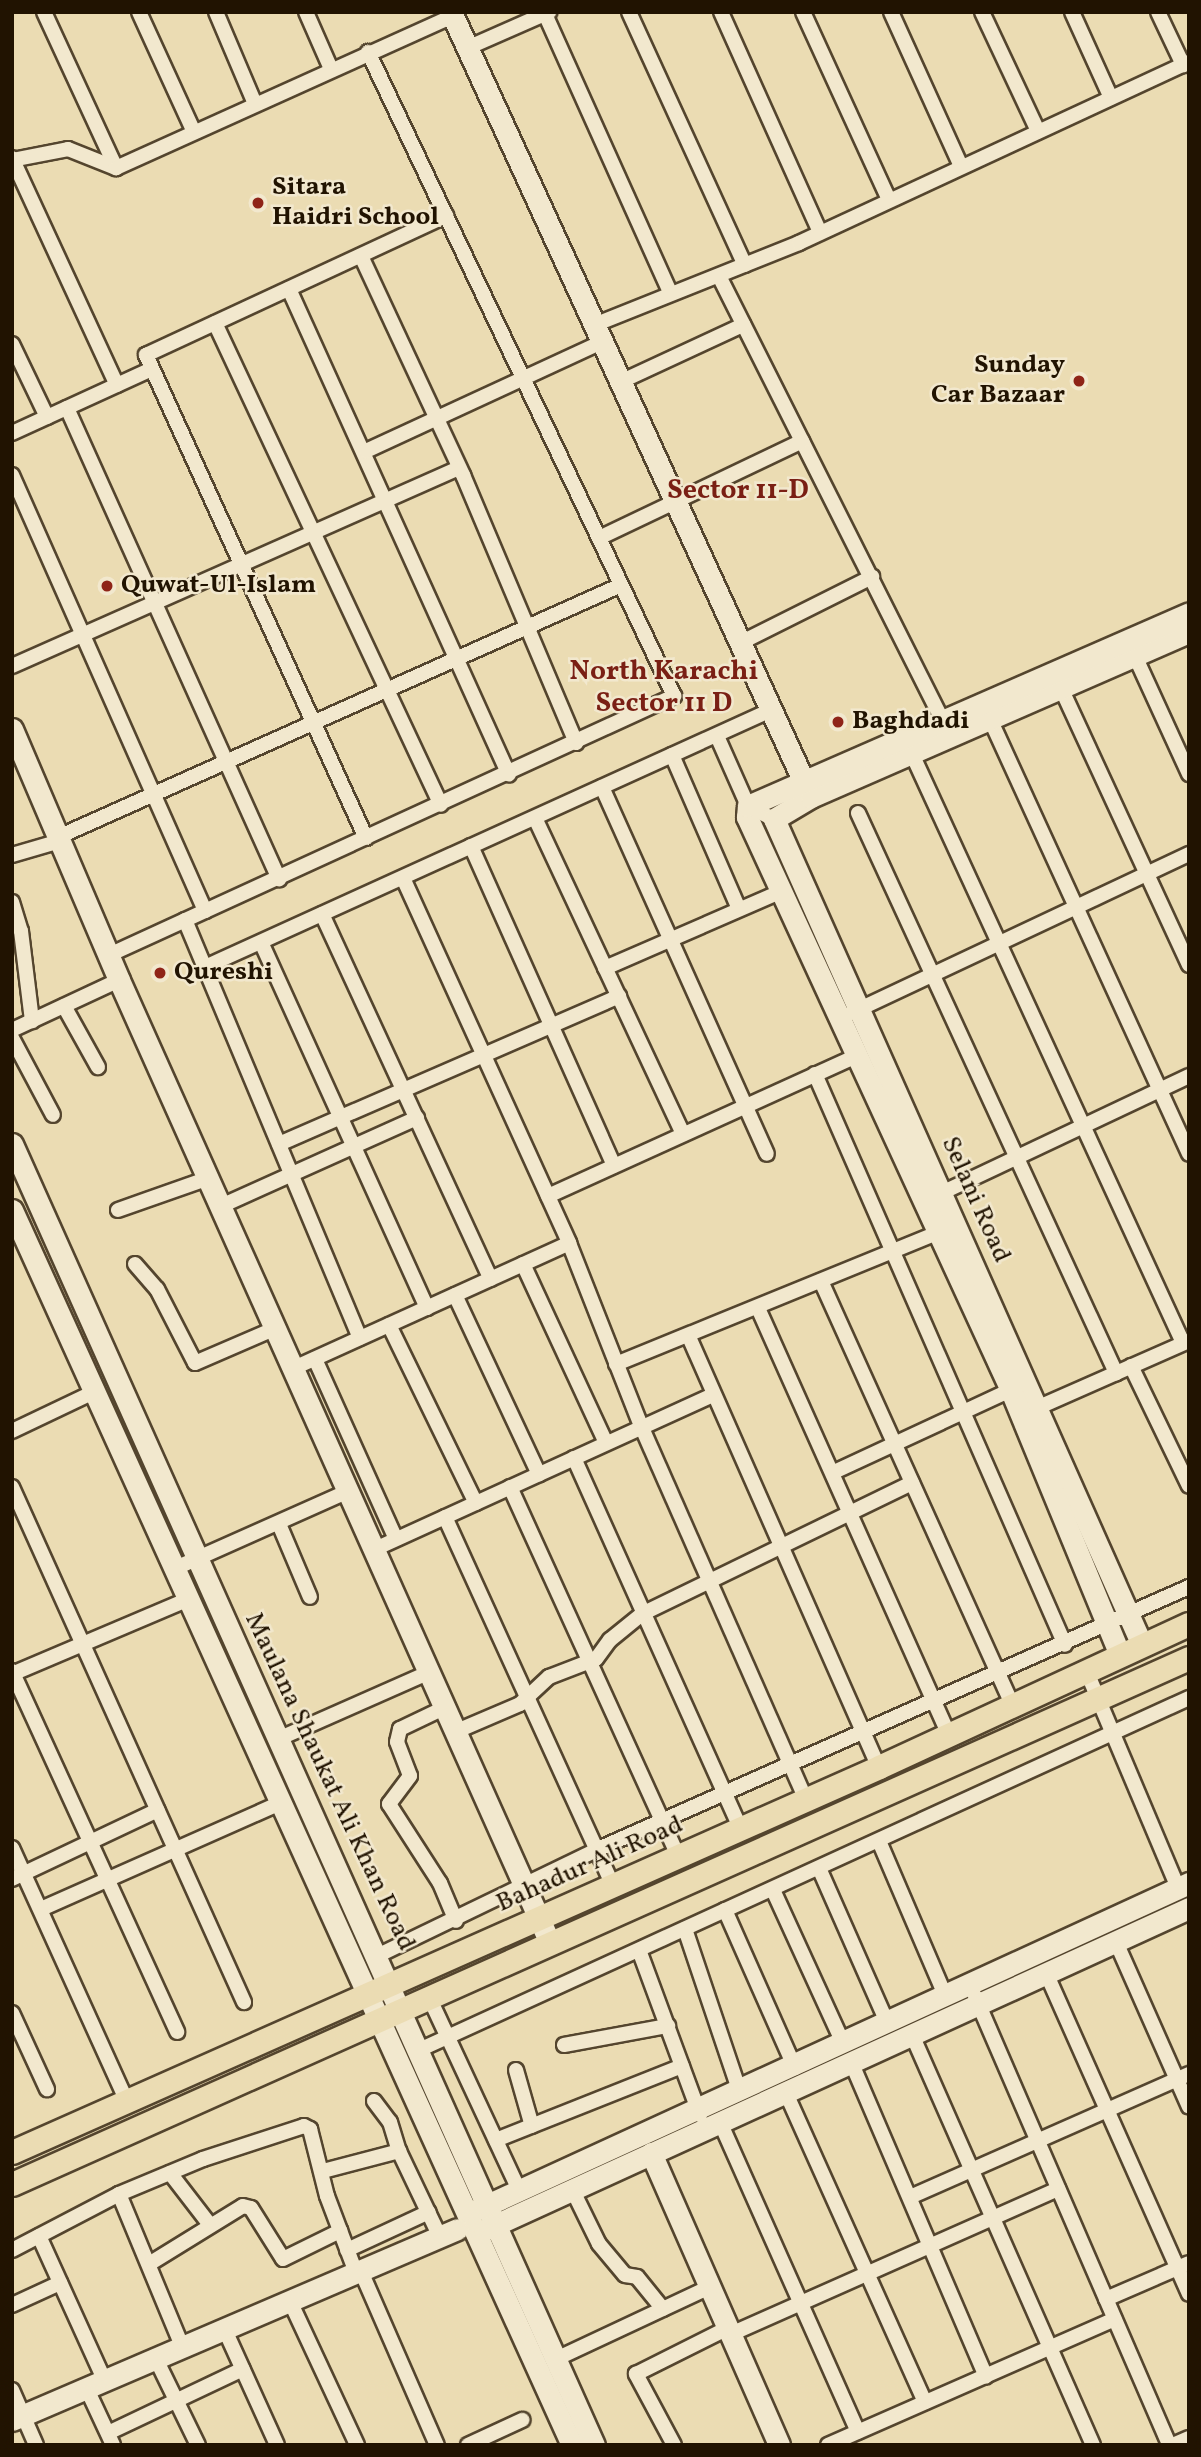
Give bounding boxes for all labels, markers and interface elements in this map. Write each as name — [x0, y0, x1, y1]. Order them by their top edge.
place label: Sitara Haidri School — [272, 172, 439, 234]
marker: Sitara Haidri School — [250, 195, 266, 211]
place label: Sunday Car Bazaar — [931, 350, 1065, 412]
marker: Sunday Car Bazaar — [1071, 373, 1087, 389]
district label: Sector 11-D — [667, 474, 809, 508]
place label: Quwat-Ul-Islam — [121, 570, 316, 602]
marker: Quwat-Ul-Islam — [99, 578, 115, 594]
district label: North Karachi Sector 11 D — [570, 655, 758, 721]
place label: Baghdadi — [852, 706, 969, 738]
marker: Baghdadi — [830, 714, 846, 730]
place label: Qureshi — [174, 957, 273, 989]
marker: Qureshi — [152, 965, 168, 981]
street label: Selani Road — [933, 1132, 1017, 1268]
street label: Maulana Shaukat Ali Khan Road — [237, 1608, 421, 1956]
street label: Bahadur Ali Road — [492, 1810, 688, 1920]

